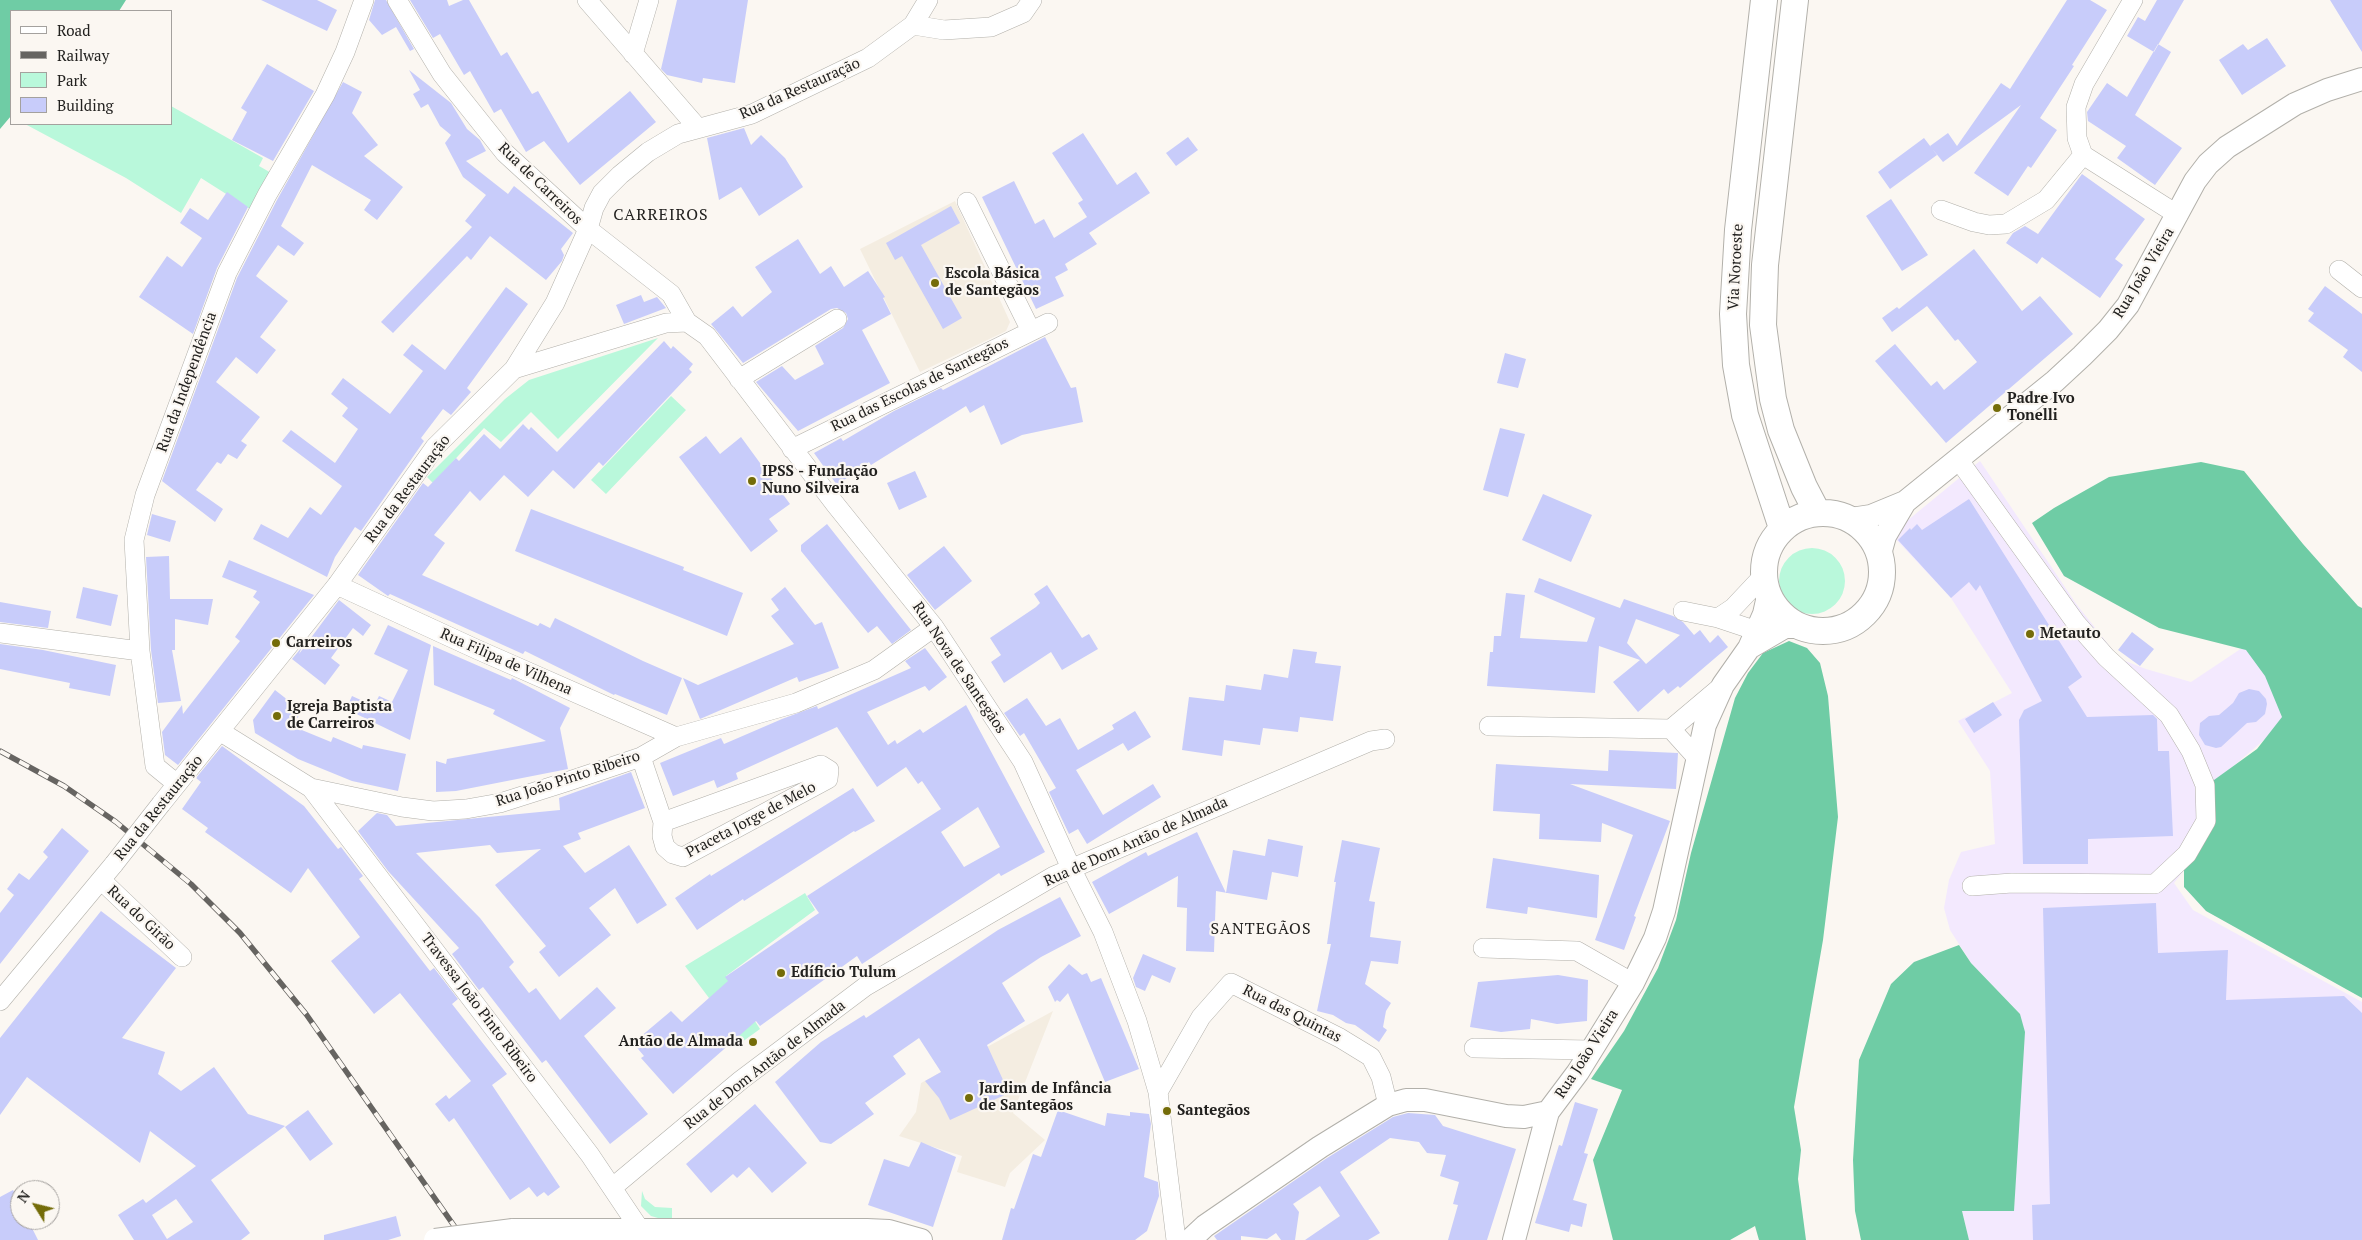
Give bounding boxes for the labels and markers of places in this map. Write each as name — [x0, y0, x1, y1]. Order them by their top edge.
place label: Escola Básica de Santegãos — [945, 265, 1040, 300]
marker: Escola Básica de Santegãos — [929, 277, 941, 289]
place label: Padre Ivo Tonelli — [2007, 390, 2075, 425]
marker: Padre Ivo Tonelli — [1991, 402, 2003, 414]
place label: IPSS - Fundação Nuno Silveira — [762, 463, 878, 498]
marker: IPSS - Fundação Nuno Silveira — [746, 475, 758, 487]
place label: Metauto — [2040, 625, 2101, 643]
marker: Metauto — [2024, 628, 2036, 640]
place label: Carreiros — [286, 634, 352, 652]
marker: Carreiros — [270, 637, 282, 649]
place label: Igreja Baptista de Carreiros — [287, 698, 392, 733]
marker: Igreja Baptista de Carreiros — [271, 710, 283, 722]
place label: Edíficio Tulum — [791, 964, 896, 982]
marker: Edíficio Tulum — [775, 967, 787, 979]
place label: Antão de Almada — [619, 1033, 743, 1051]
marker: Antão de Almada — [747, 1036, 759, 1048]
place label: Jardim de Infância de Santegãos — [979, 1080, 1112, 1115]
marker: Jardim de Infância de Santegãos — [963, 1092, 975, 1104]
place label: Santegãos — [1177, 1102, 1250, 1120]
marker: Santegãos — [1161, 1105, 1173, 1117]

